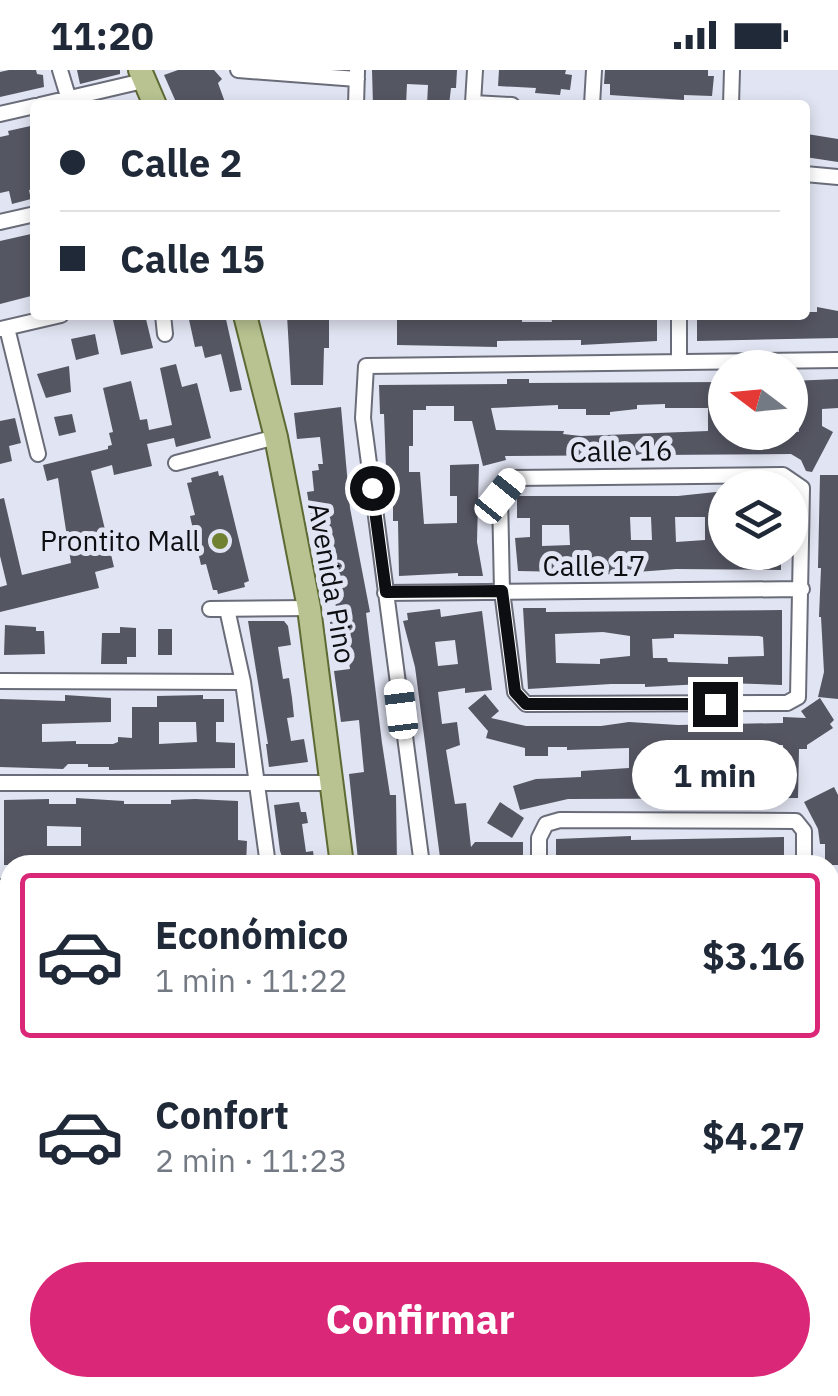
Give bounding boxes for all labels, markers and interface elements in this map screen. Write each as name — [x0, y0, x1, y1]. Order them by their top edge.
text: 11:20 — [50, 11, 154, 60]
text: Calle 2 — [120, 138, 242, 187]
text: Calle 15 — [120, 234, 265, 283]
north arrow — [708, 350, 808, 450]
map controls — [708, 350, 808, 570]
street label: Calle 16 — [569, 431, 673, 470]
car — [469, 463, 531, 529]
route start — [350, 466, 395, 511]
button: layers — [708, 470, 808, 570]
street label: Avenida Pino — [300, 500, 365, 666]
place label: Prontito Mall — [40, 522, 200, 559]
marker: Prontito Mall — [209, 530, 231, 552]
street label: Calle 17 — [542, 547, 646, 584]
car — [382, 677, 420, 741]
route end — [693, 682, 738, 727]
callout: 1 min — [632, 739, 798, 809]
text: 1 min — [673, 754, 756, 796]
text: Económico — [155, 910, 348, 959]
icon: car — [35, 911, 125, 1001]
text: $3.16 — [702, 931, 805, 980]
text: 1 min · 11:22 — [155, 959, 348, 1001]
text: Confort — [155, 1090, 289, 1139]
icon: car — [35, 1091, 125, 1181]
text: $4.27 — [702, 1111, 805, 1160]
text: 2 min · 11:23 — [155, 1139, 348, 1181]
button: Confirmar — [30, 1262, 810, 1377]

